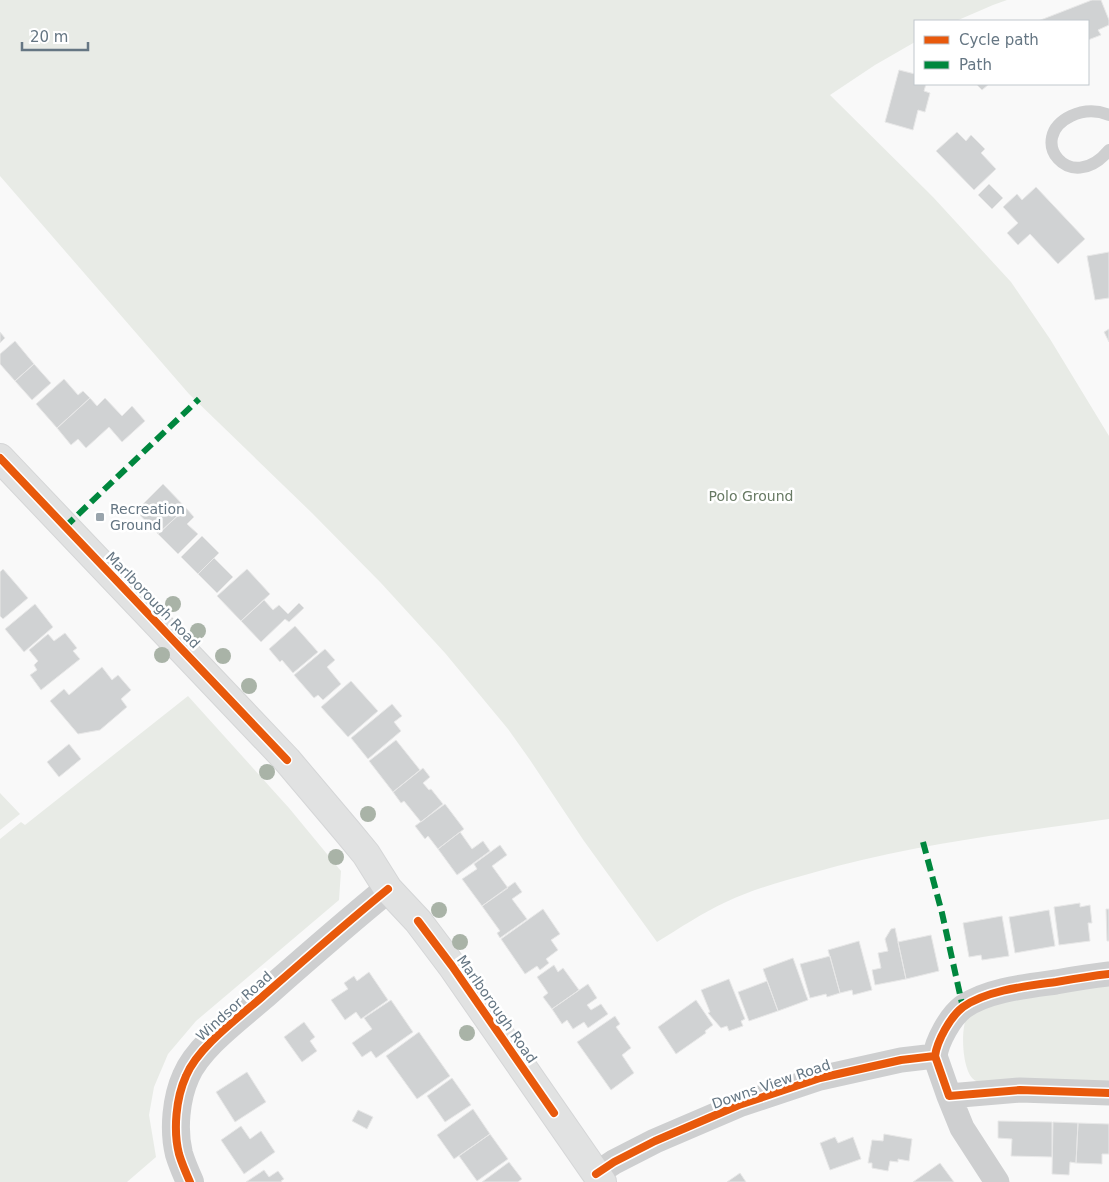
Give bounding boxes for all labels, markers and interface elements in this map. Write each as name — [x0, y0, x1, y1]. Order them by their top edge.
scale bar — [22, 20, 89, 52]
legend — [914, 20, 1089, 85]
text: 20 m — [30, 28, 68, 46]
text: Cycle path — [959, 31, 1039, 49]
text: Path — [959, 56, 992, 74]
park label: Polo Ground — [709, 488, 793, 504]
place label: Recreation Ground — [110, 501, 185, 533]
marker: Recreation Ground — [94, 511, 106, 523]
street label: Marlborough Road — [103, 548, 203, 652]
street label: Marlborough Road — [454, 952, 540, 1066]
street label: Windsor Road — [193, 968, 275, 1044]
street label: Downs View Road — [710, 1056, 832, 1112]

